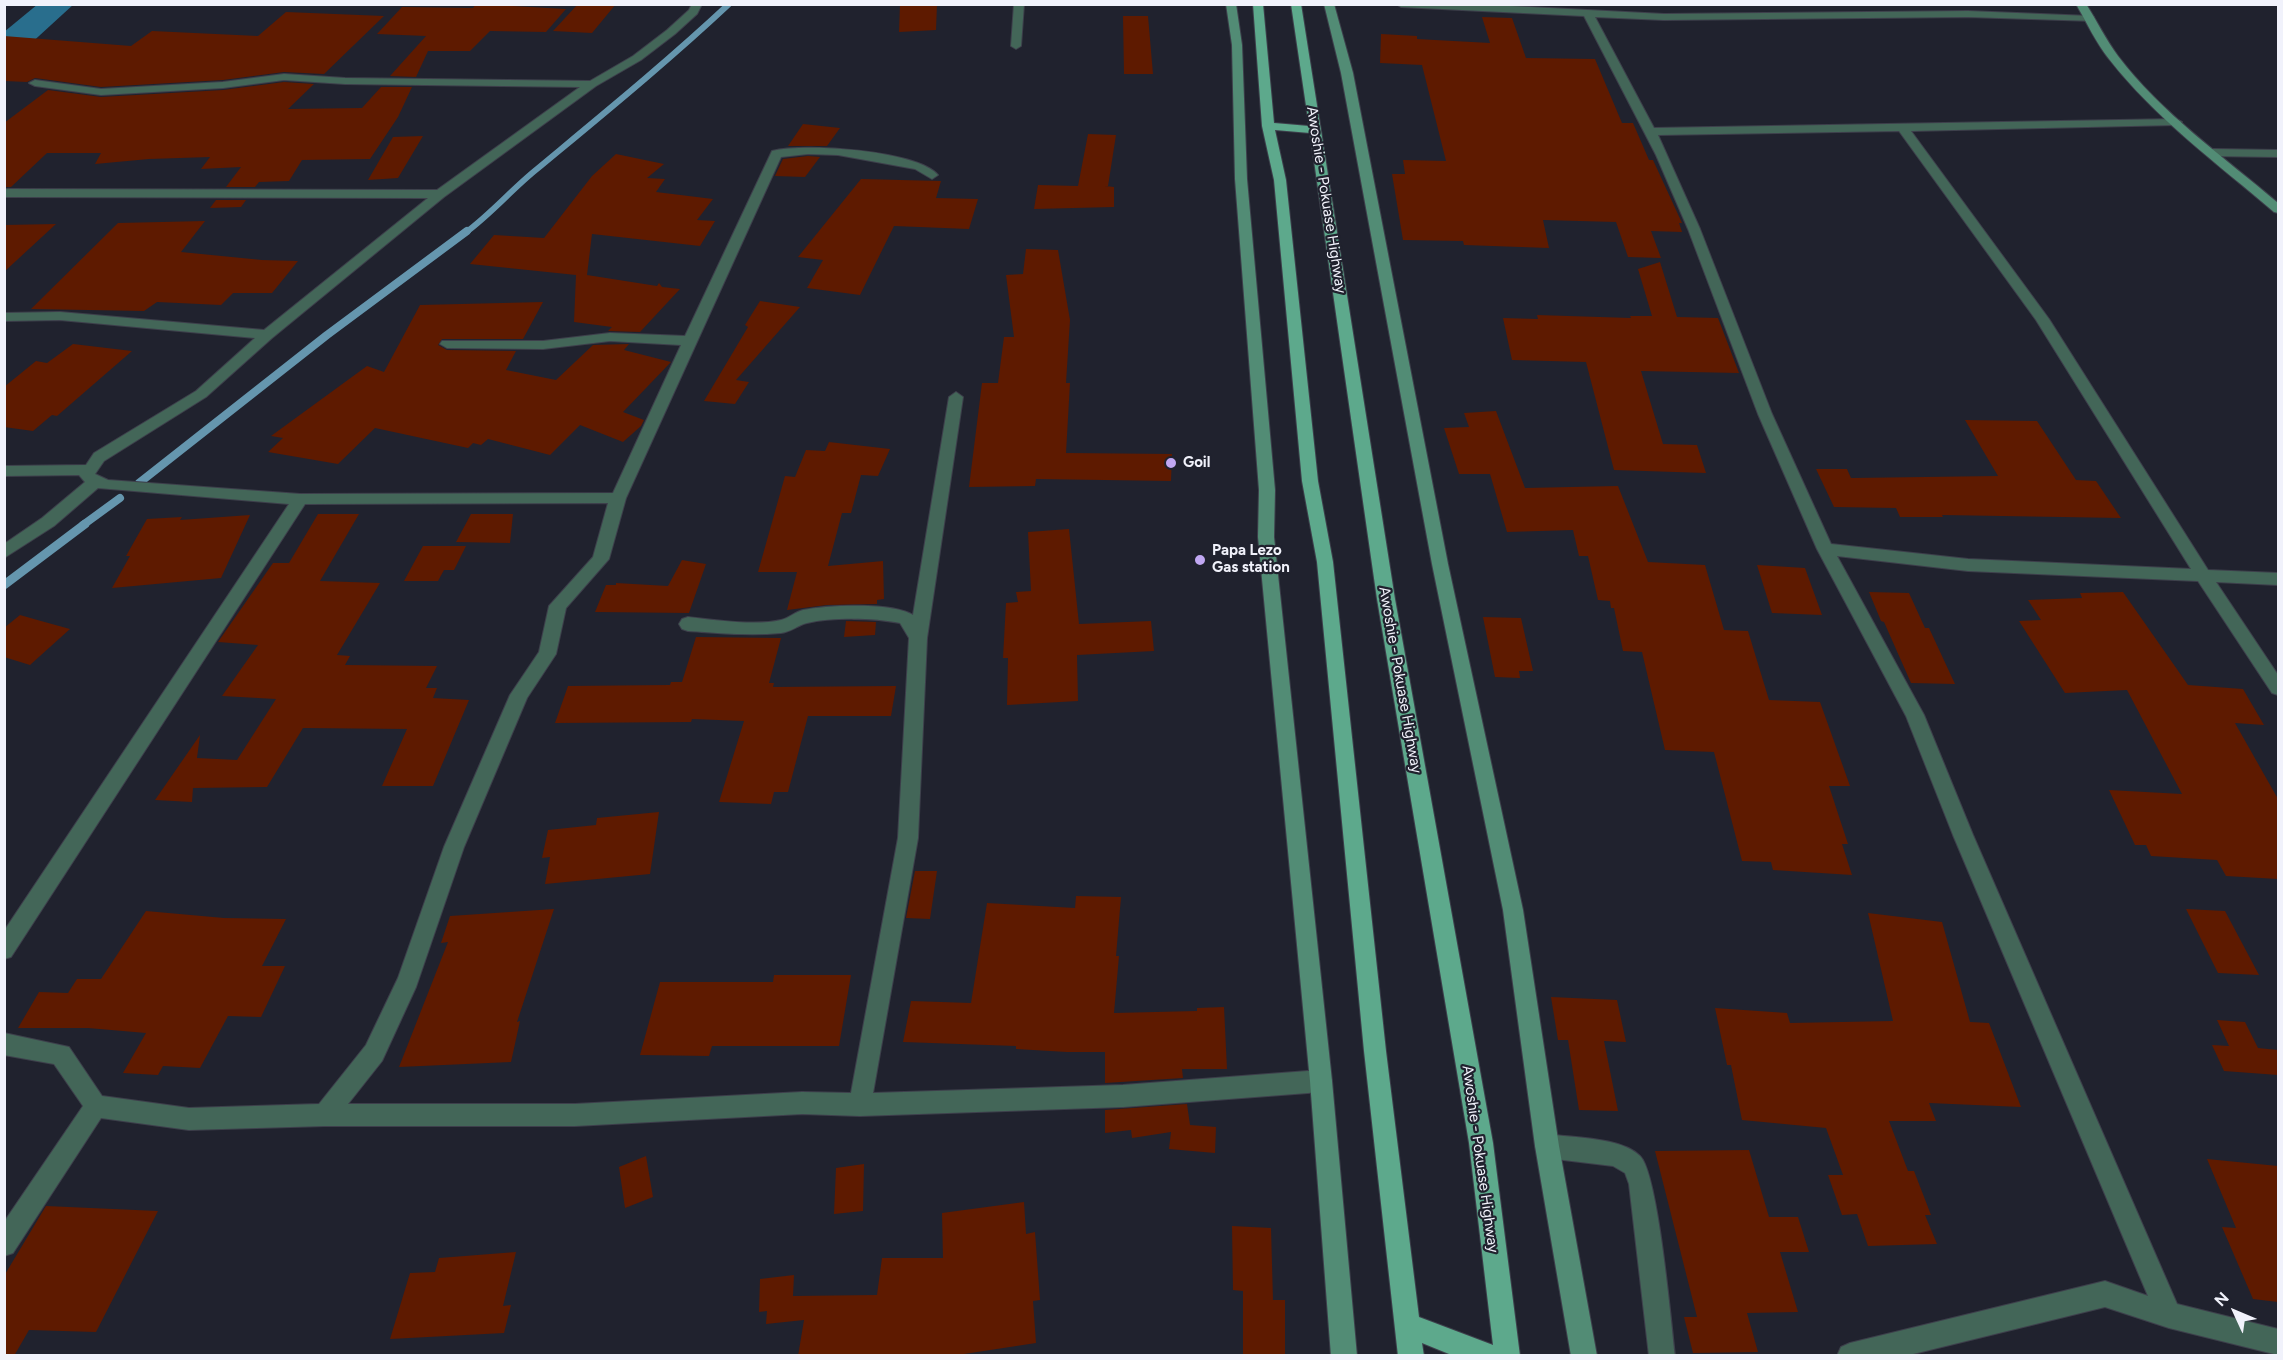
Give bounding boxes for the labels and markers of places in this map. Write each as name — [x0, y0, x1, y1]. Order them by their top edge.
place label: Goil — [1183, 454, 1210, 472]
marker: Goil — [1164, 456, 1178, 470]
place label: Papa Lezo Gas station — [1212, 542, 1290, 577]
marker: Papa Lezo Gas station — [1193, 553, 1207, 567]

